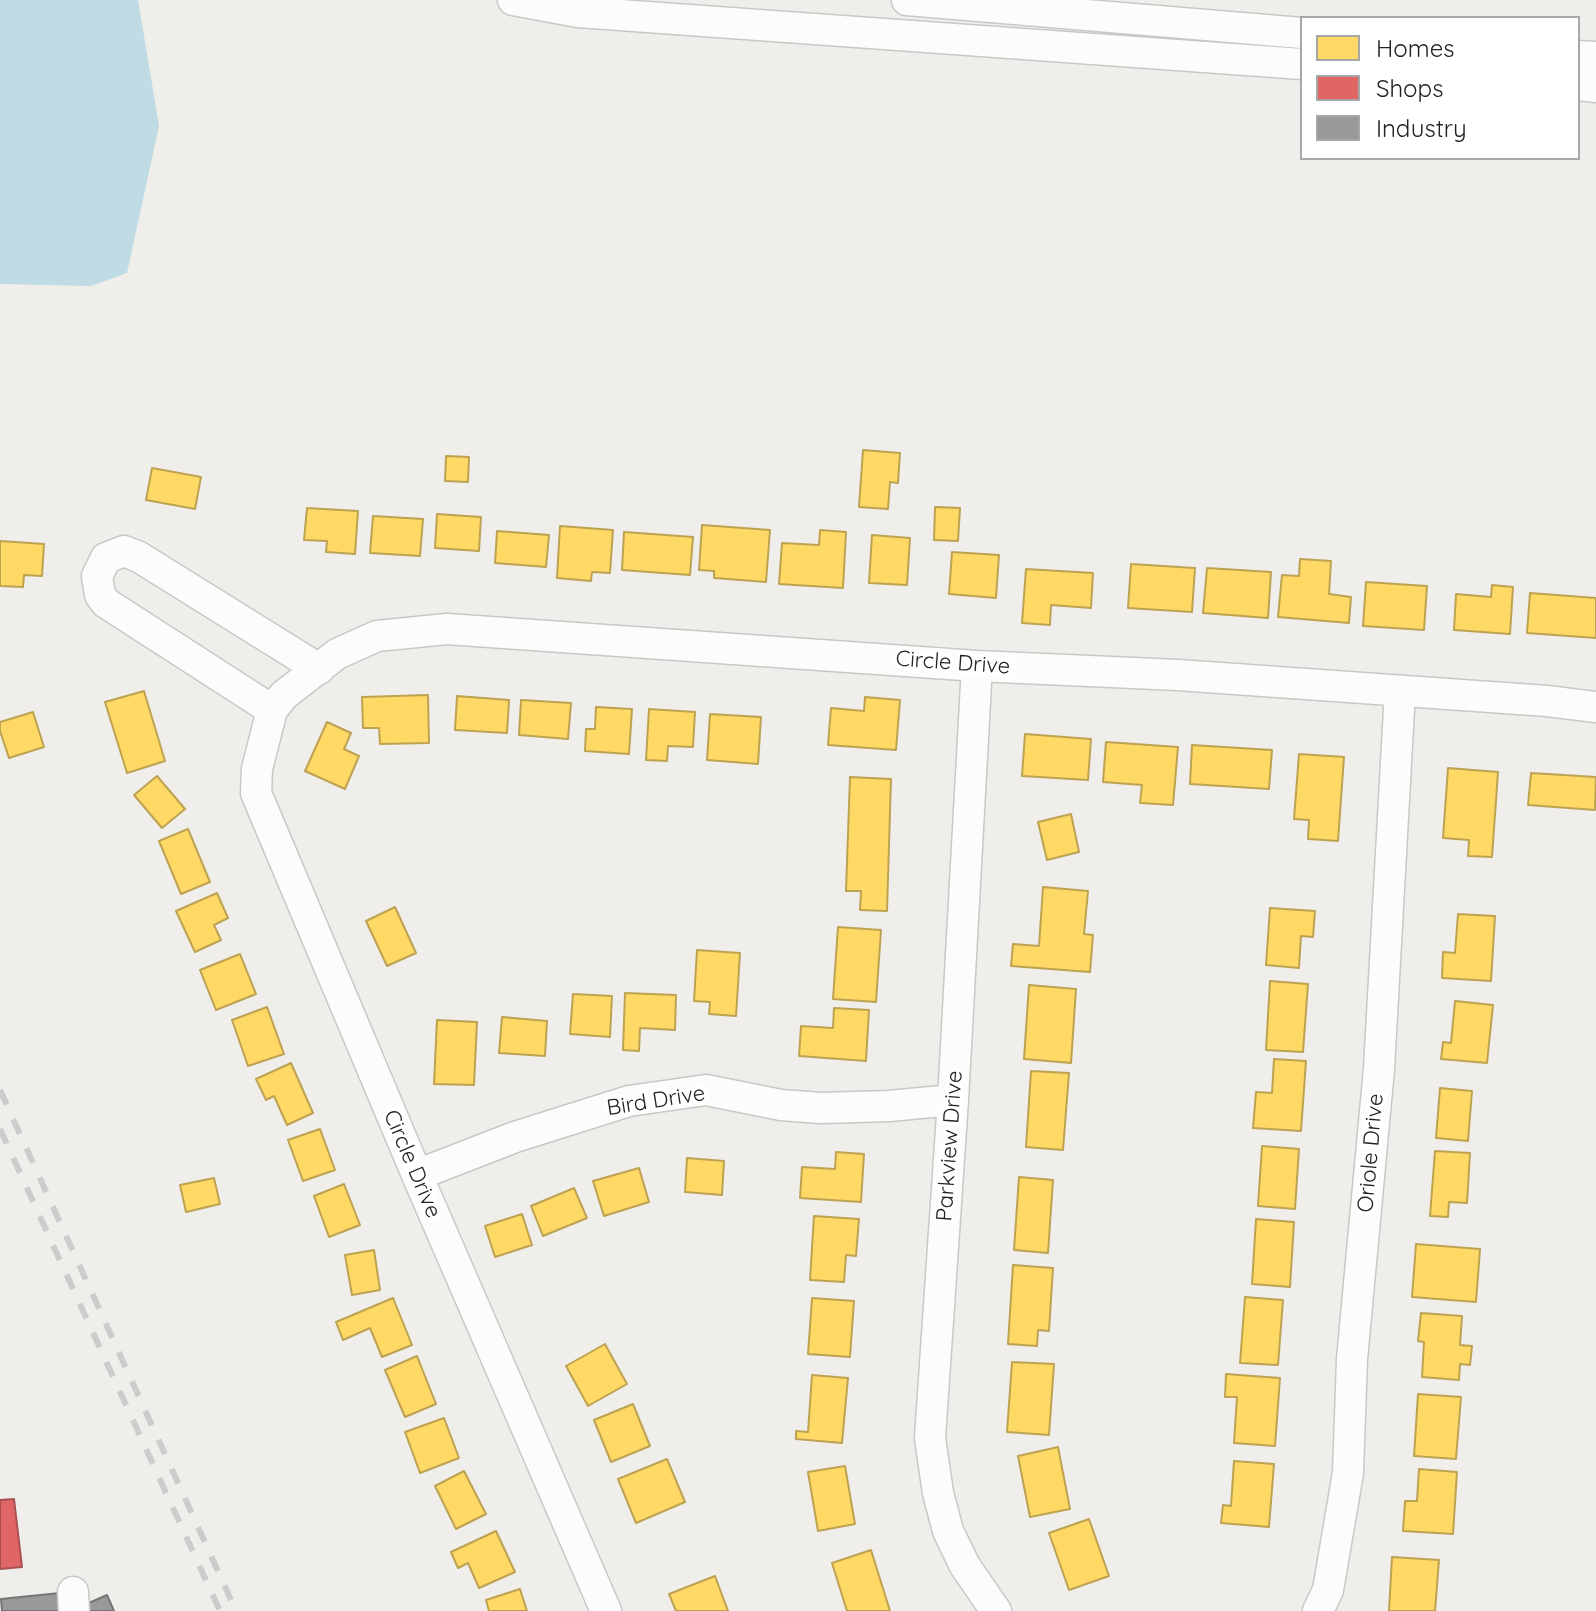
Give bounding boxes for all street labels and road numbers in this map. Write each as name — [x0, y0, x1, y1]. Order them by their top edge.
street label: Circle Drive — [895, 646, 1011, 680]
street label: Parkview Drive — [932, 1070, 968, 1222]
street label: Bird Drive — [605, 1080, 707, 1122]
street label: Oriole Drive — [1353, 1092, 1389, 1214]
street label: Circle Drive — [377, 1106, 447, 1222]

